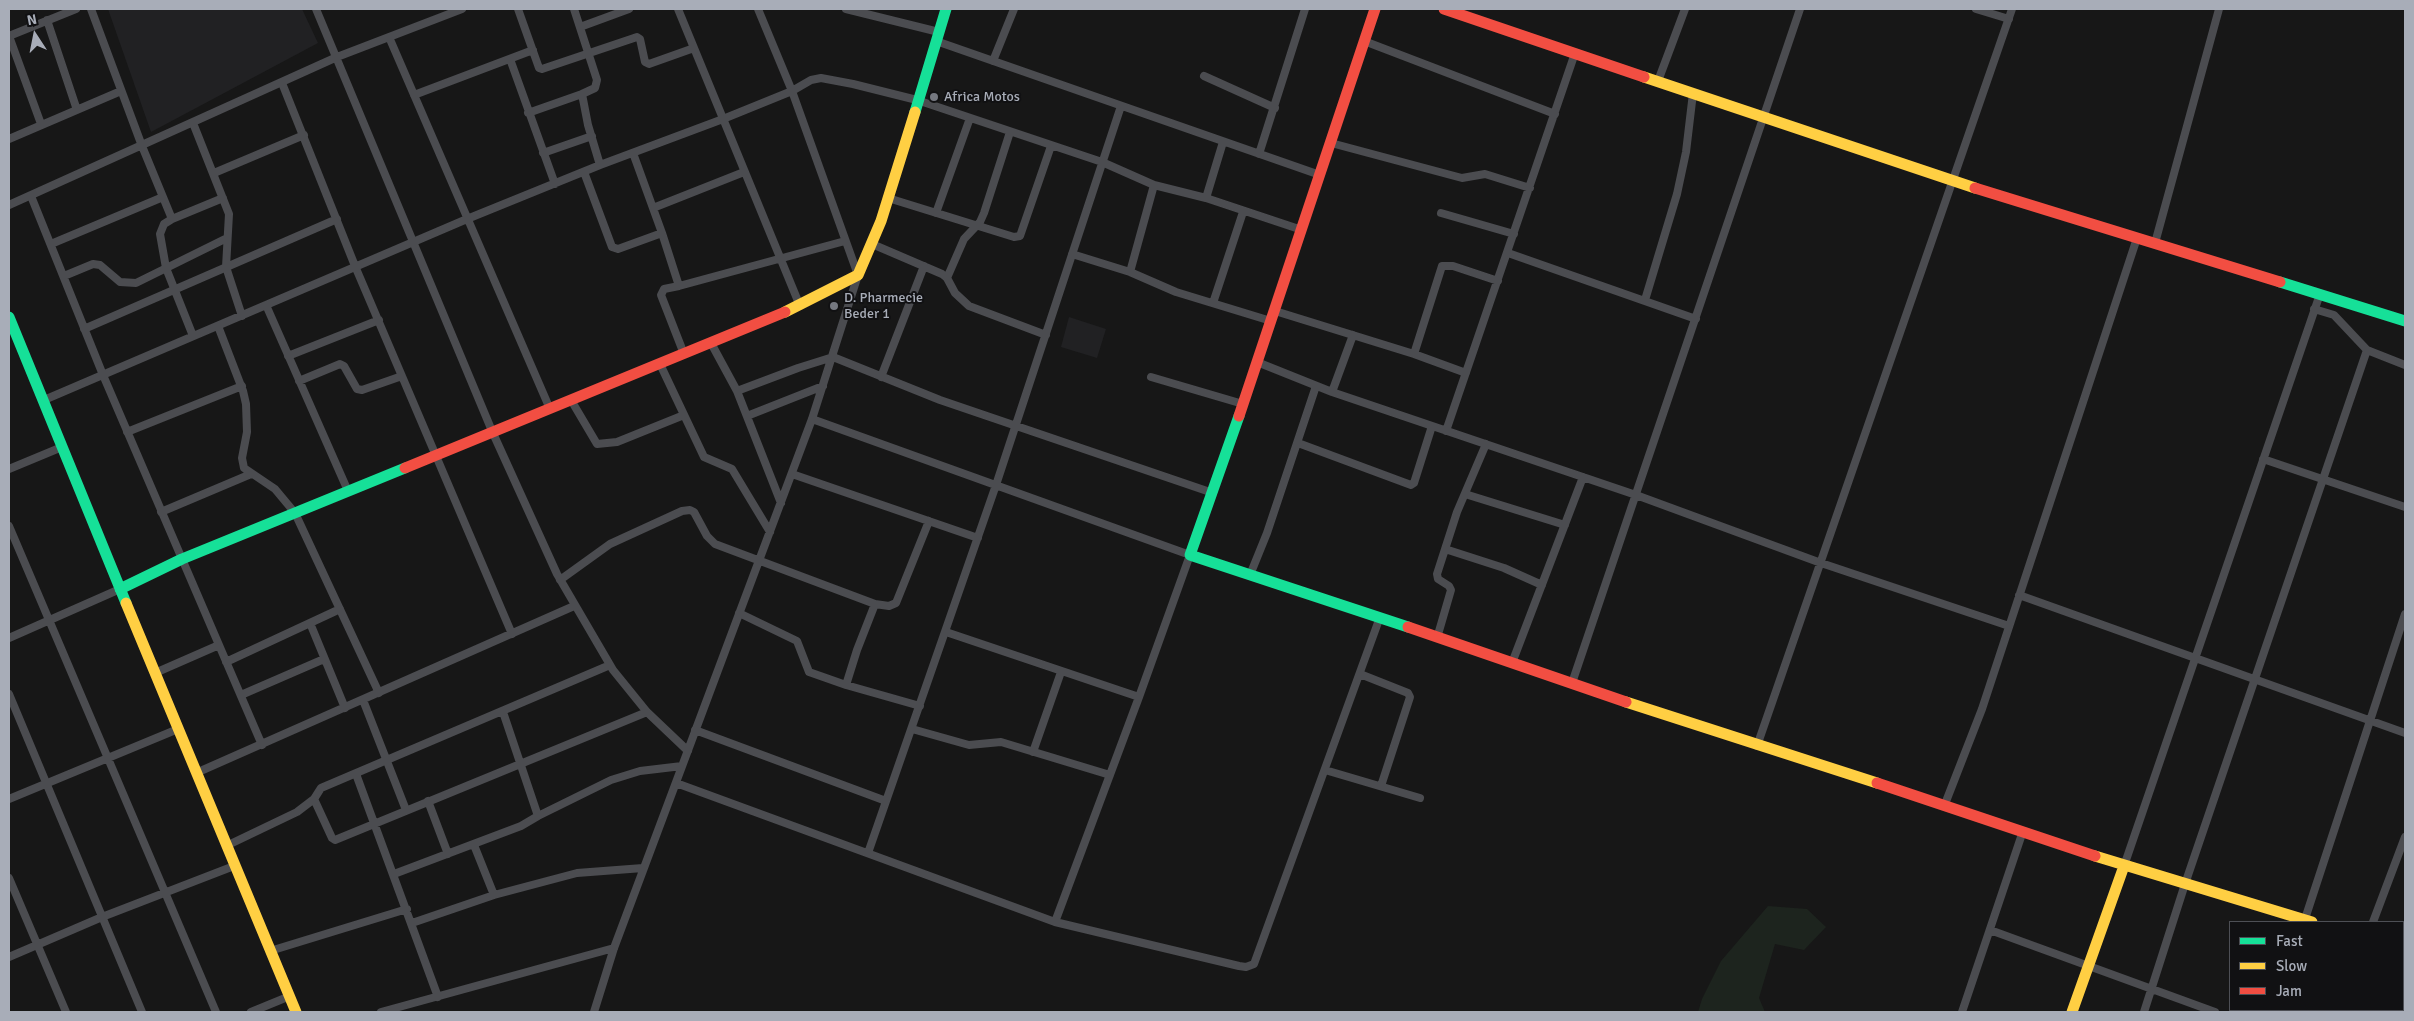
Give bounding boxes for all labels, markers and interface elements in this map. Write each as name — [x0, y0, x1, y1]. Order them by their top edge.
north arrow — [10, 10, 60, 60]
text: N — [26, 11, 38, 29]
place label: Africa Motos — [944, 89, 1020, 105]
marker: Africa Motos — [928, 91, 940, 103]
place label: D. Pharmecie Beder 1 — [844, 290, 923, 322]
marker: D. Pharmecie Beder 1 — [828, 300, 840, 312]
legend — [2229, 921, 2404, 1011]
text: Fast — [2276, 932, 2303, 950]
text: Slow — [2276, 957, 2307, 975]
text: Jam — [2276, 982, 2302, 1000]

